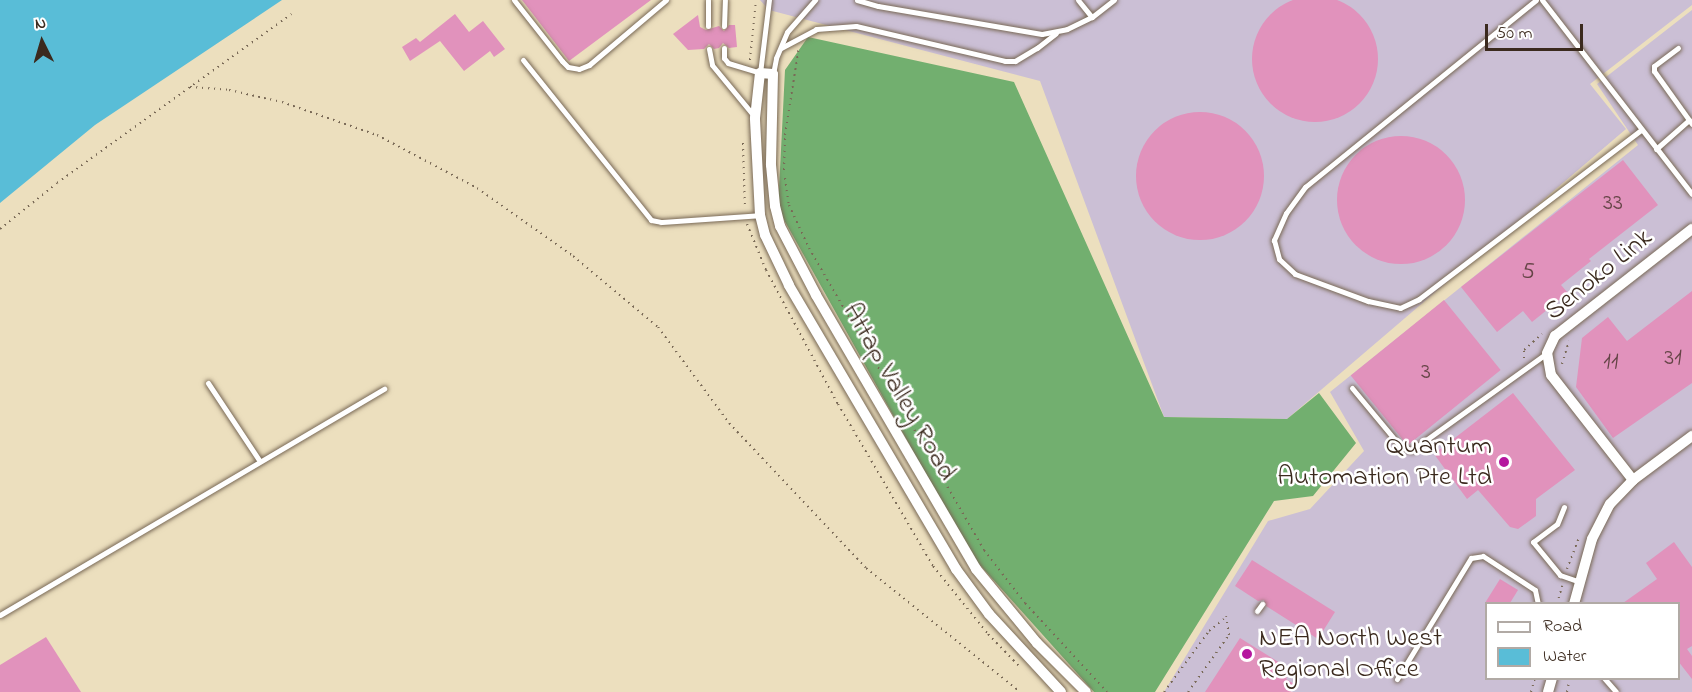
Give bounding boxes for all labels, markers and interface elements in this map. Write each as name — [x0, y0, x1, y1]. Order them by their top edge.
north arrow — [12, 12, 72, 72]
text: N — [34, 12, 47, 36]
scale bar — [1488, 12, 1586, 50]
text: 50 m — [1496, 21, 1533, 47]
house number: 33 — [1603, 190, 1623, 218]
street label: Senoko Link — [1539, 222, 1659, 328]
house number: 5 — [1521, 259, 1535, 287]
street label: Attap Valley Road — [835, 297, 963, 487]
house number: 31 — [1664, 345, 1682, 373]
house number: 11 — [1603, 349, 1619, 377]
house number: 3 — [1421, 359, 1431, 387]
place label: Quantum Automation Pte Ltd — [1277, 430, 1492, 493]
marker: Quantum Automation Pte Ltd — [1497, 455, 1511, 469]
legend — [1485, 602, 1680, 680]
text: Road — [1543, 614, 1582, 640]
place label: NEA North West Regional Office — [1259, 622, 1442, 685]
text: Water — [1543, 644, 1586, 670]
marker: NEA North West Regional Office — [1240, 647, 1254, 661]

